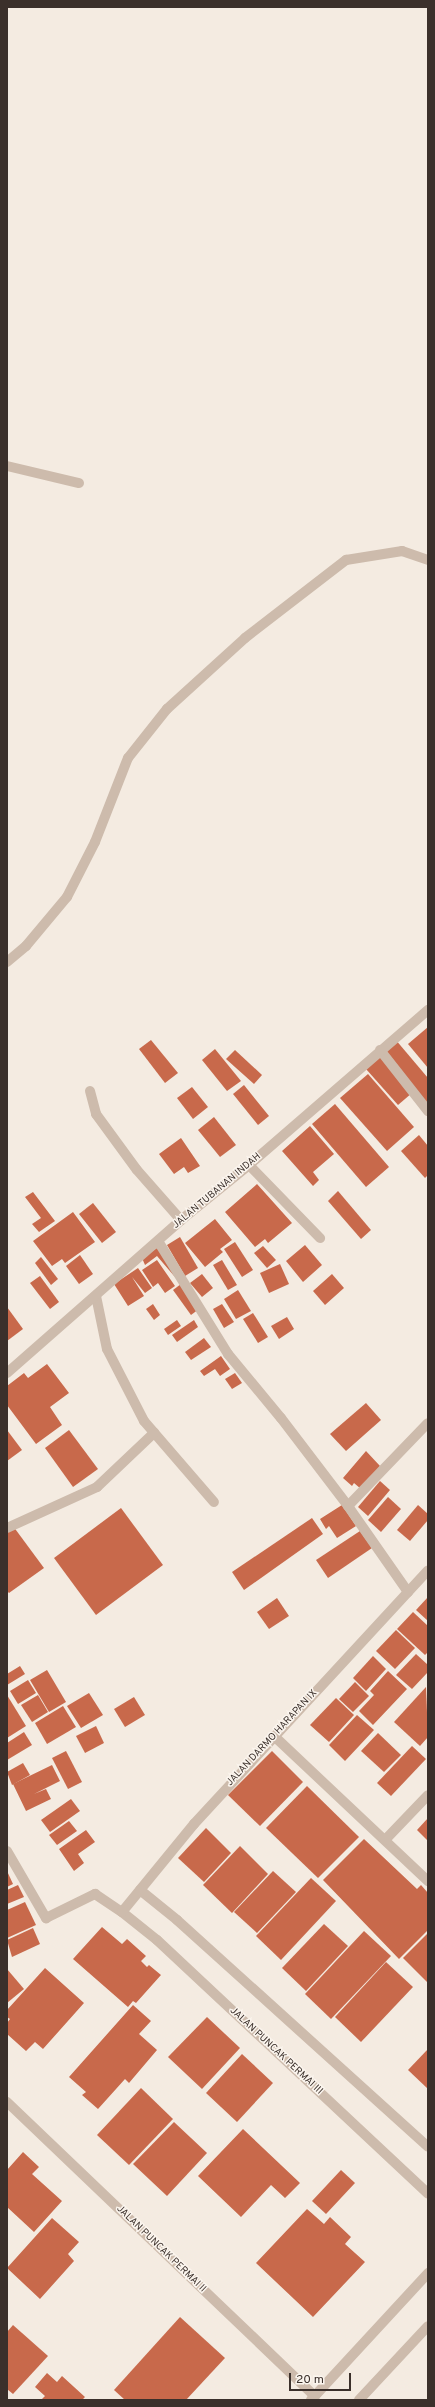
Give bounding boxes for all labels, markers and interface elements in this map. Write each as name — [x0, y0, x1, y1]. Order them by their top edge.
street label: JALAN TUBANAN INDAH — [170, 1150, 264, 1232]
street label: JALAN DARMO HARAPAN IX — [224, 1687, 320, 1789]
street label: JALAN PUNCAK PERMAI III — [227, 2005, 325, 2097]
street label: JALAN PUNCAK PERMAI II — [114, 2203, 208, 2295]
scale bar — [291, 2365, 353, 2391]
text: 20 m — [296, 2372, 324, 2388]

